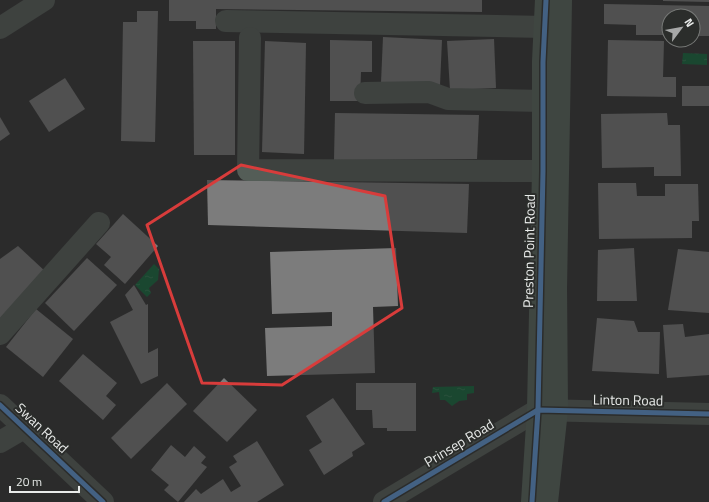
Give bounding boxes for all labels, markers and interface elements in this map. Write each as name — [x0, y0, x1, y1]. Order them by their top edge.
north arrow — [661, 8, 701, 48]
text: N — [681, 15, 698, 30]
street label: Preston Point Road — [517, 194, 540, 308]
street label: Linton Road — [593, 388, 663, 411]
street label: Swan Road — [11, 397, 74, 458]
street label: Prinsep Road — [420, 413, 498, 472]
scale bar — [10, 468, 79, 494]
text: 20 m — [16, 472, 42, 491]

